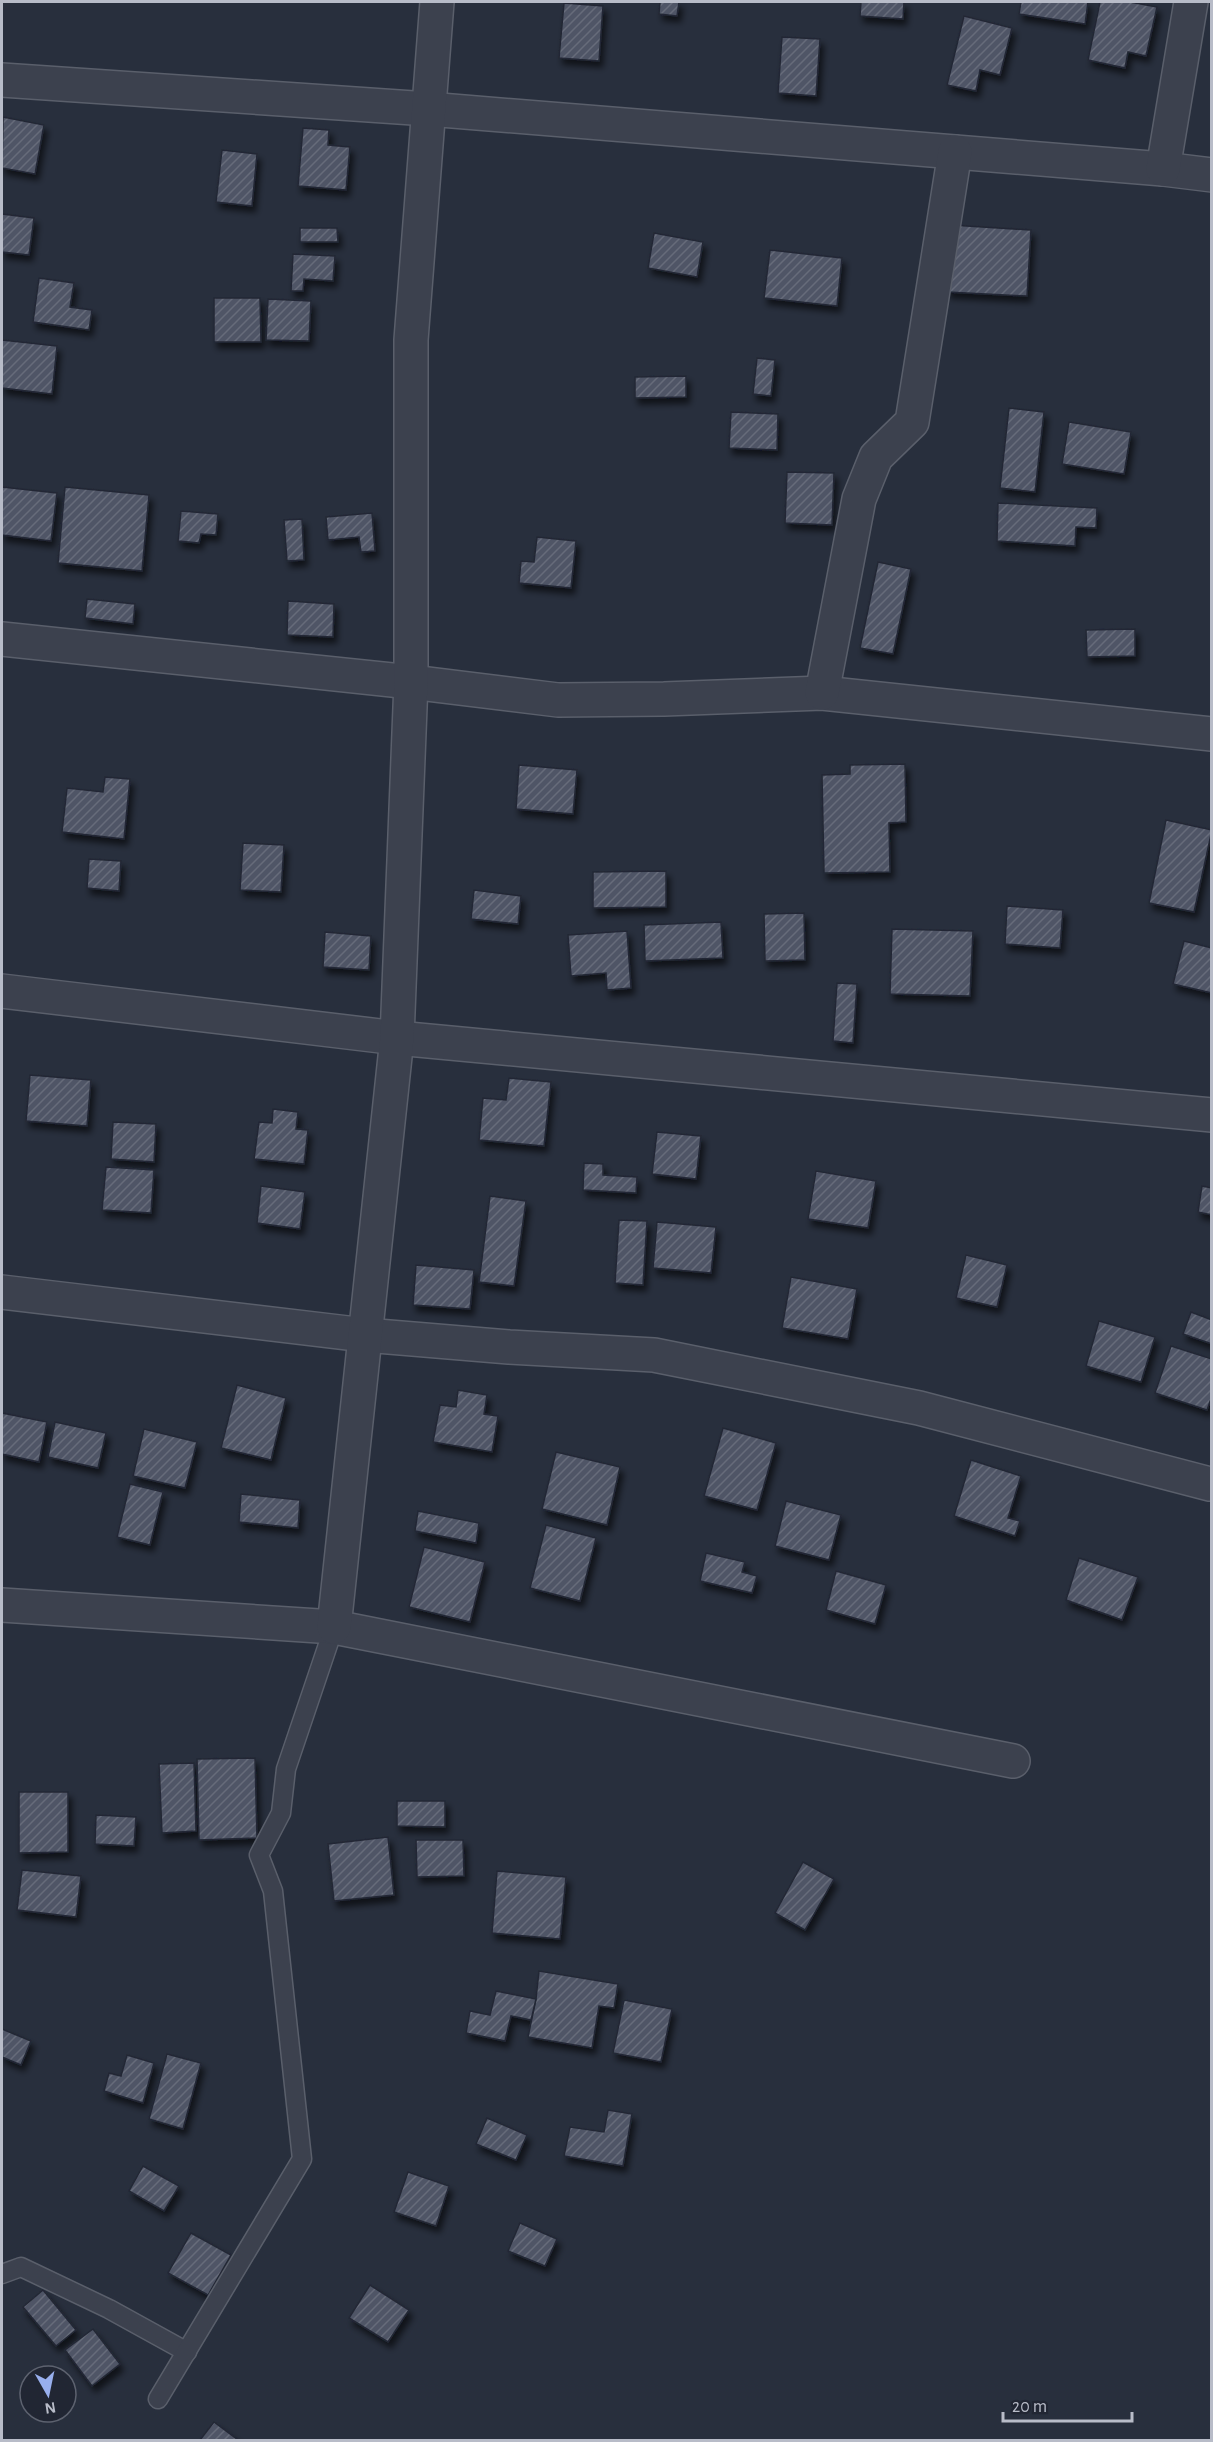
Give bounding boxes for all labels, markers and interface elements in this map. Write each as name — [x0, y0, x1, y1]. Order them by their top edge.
north arrow — [18, 2364, 78, 2424]
scale bar — [1003, 2385, 1132, 2423]
text: 20 m — [1012, 2398, 1047, 2416]
text: N — [43, 2399, 57, 2417]

